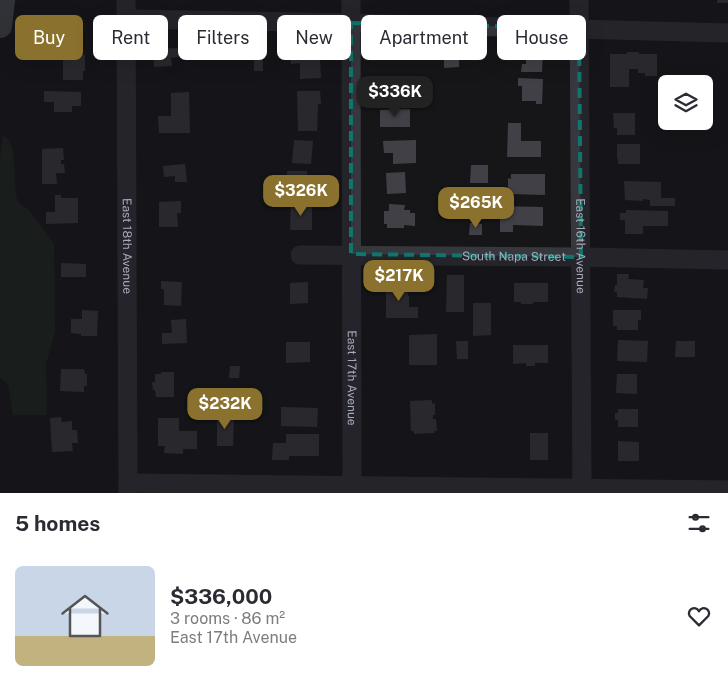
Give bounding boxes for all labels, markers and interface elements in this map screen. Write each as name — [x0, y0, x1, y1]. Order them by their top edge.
chip: Buy — [15, 15, 83, 60]
chip: Rent — [93, 15, 168, 60]
chip: Filters — [178, 15, 267, 60]
chip: New — [277, 15, 351, 60]
chip: Apartment — [361, 15, 487, 60]
chip: House — [497, 15, 586, 60]
map controls — [658, 75, 713, 130]
button: layers — [658, 75, 713, 130]
pin: $336K — [360, 76, 430, 118]
text: $336K — [368, 82, 422, 101]
pin: $326K — [266, 174, 336, 217]
text: $326K — [274, 181, 328, 200]
pin: $265K — [441, 186, 511, 229]
text: $265K — [449, 193, 503, 212]
street label: East 18th Avenue — [120, 198, 134, 294]
street label: East 16th Avenue — [573, 198, 588, 294]
street label: South Napa Street — [462, 249, 566, 264]
pin: $217K — [364, 260, 434, 302]
text: $217K — [374, 266, 424, 285]
street label: East 17th Avenue — [345, 330, 359, 426]
pin: $232K — [190, 388, 260, 430]
text: $232K — [198, 394, 252, 413]
icon: filters — [685, 509, 713, 537]
text: 5 homes — [15, 511, 100, 536]
text: $336,000 — [170, 584, 272, 609]
icon: home — [55, 586, 115, 646]
icon: heart — [685, 602, 713, 630]
text: 3 rooms · 86 m² — [170, 609, 285, 628]
text: East 17th Avenue — [170, 628, 297, 647]

